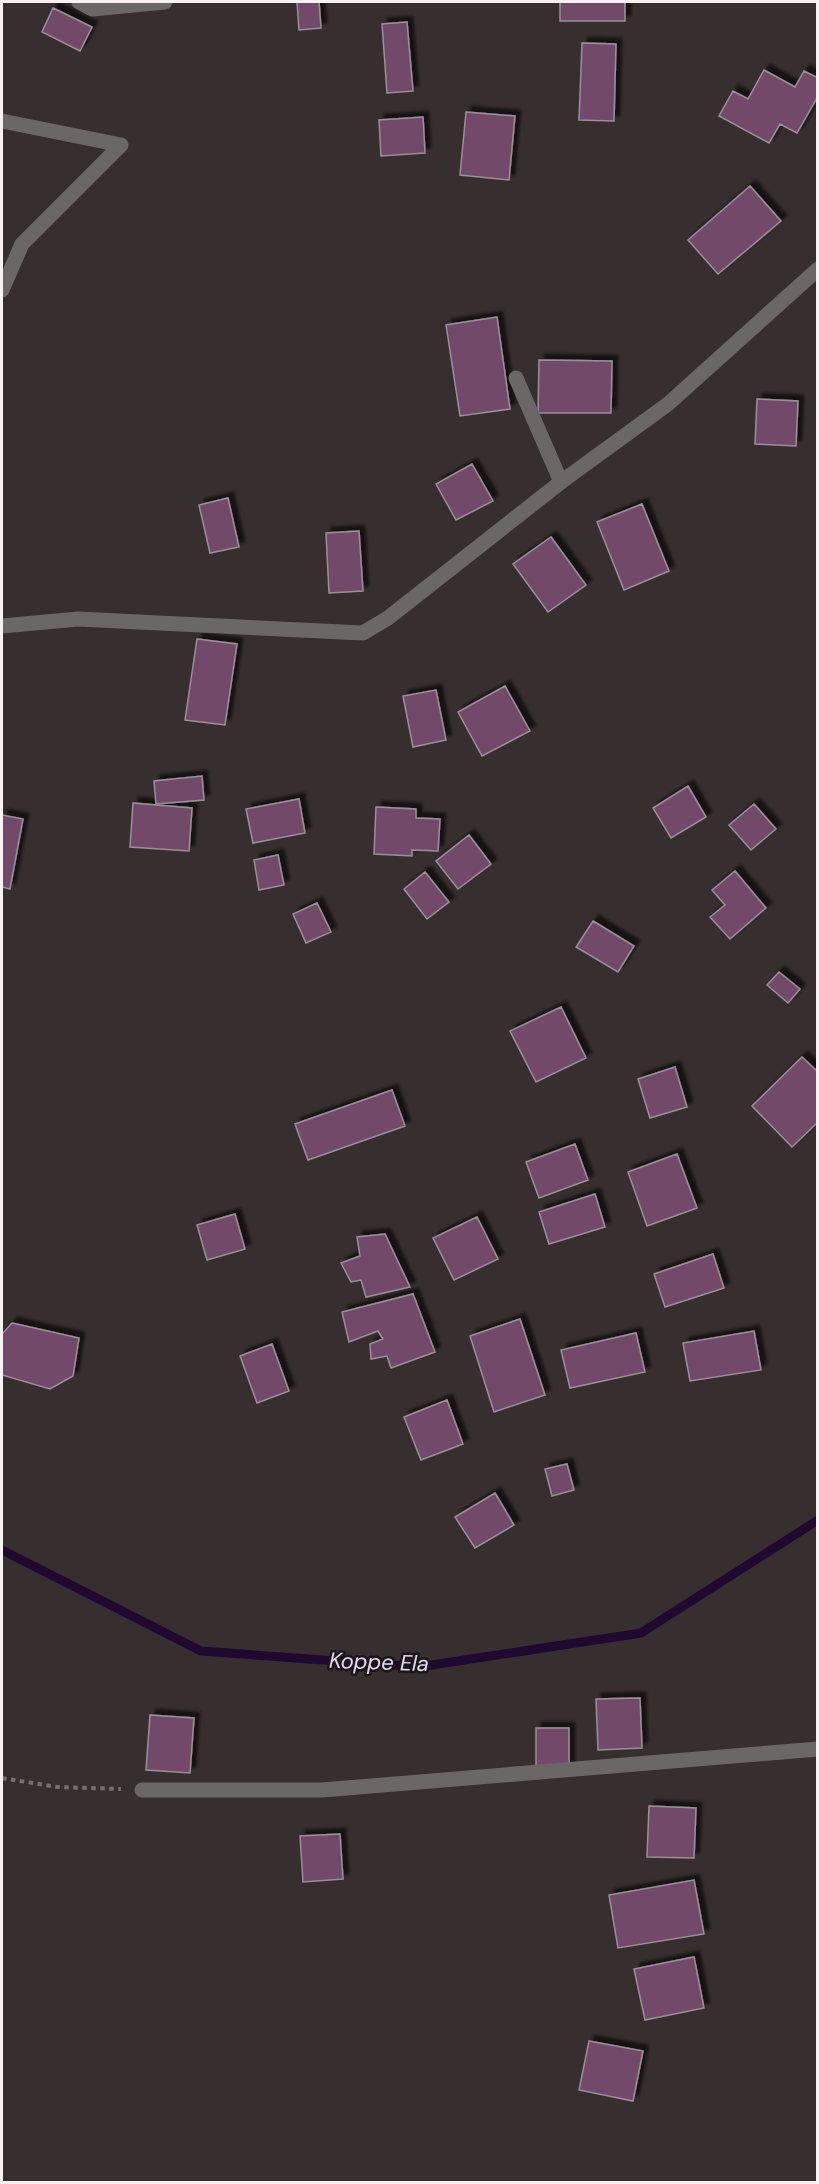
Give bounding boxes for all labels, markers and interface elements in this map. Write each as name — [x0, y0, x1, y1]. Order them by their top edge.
water label: Koppe Ela — [328, 1646, 430, 1678]

